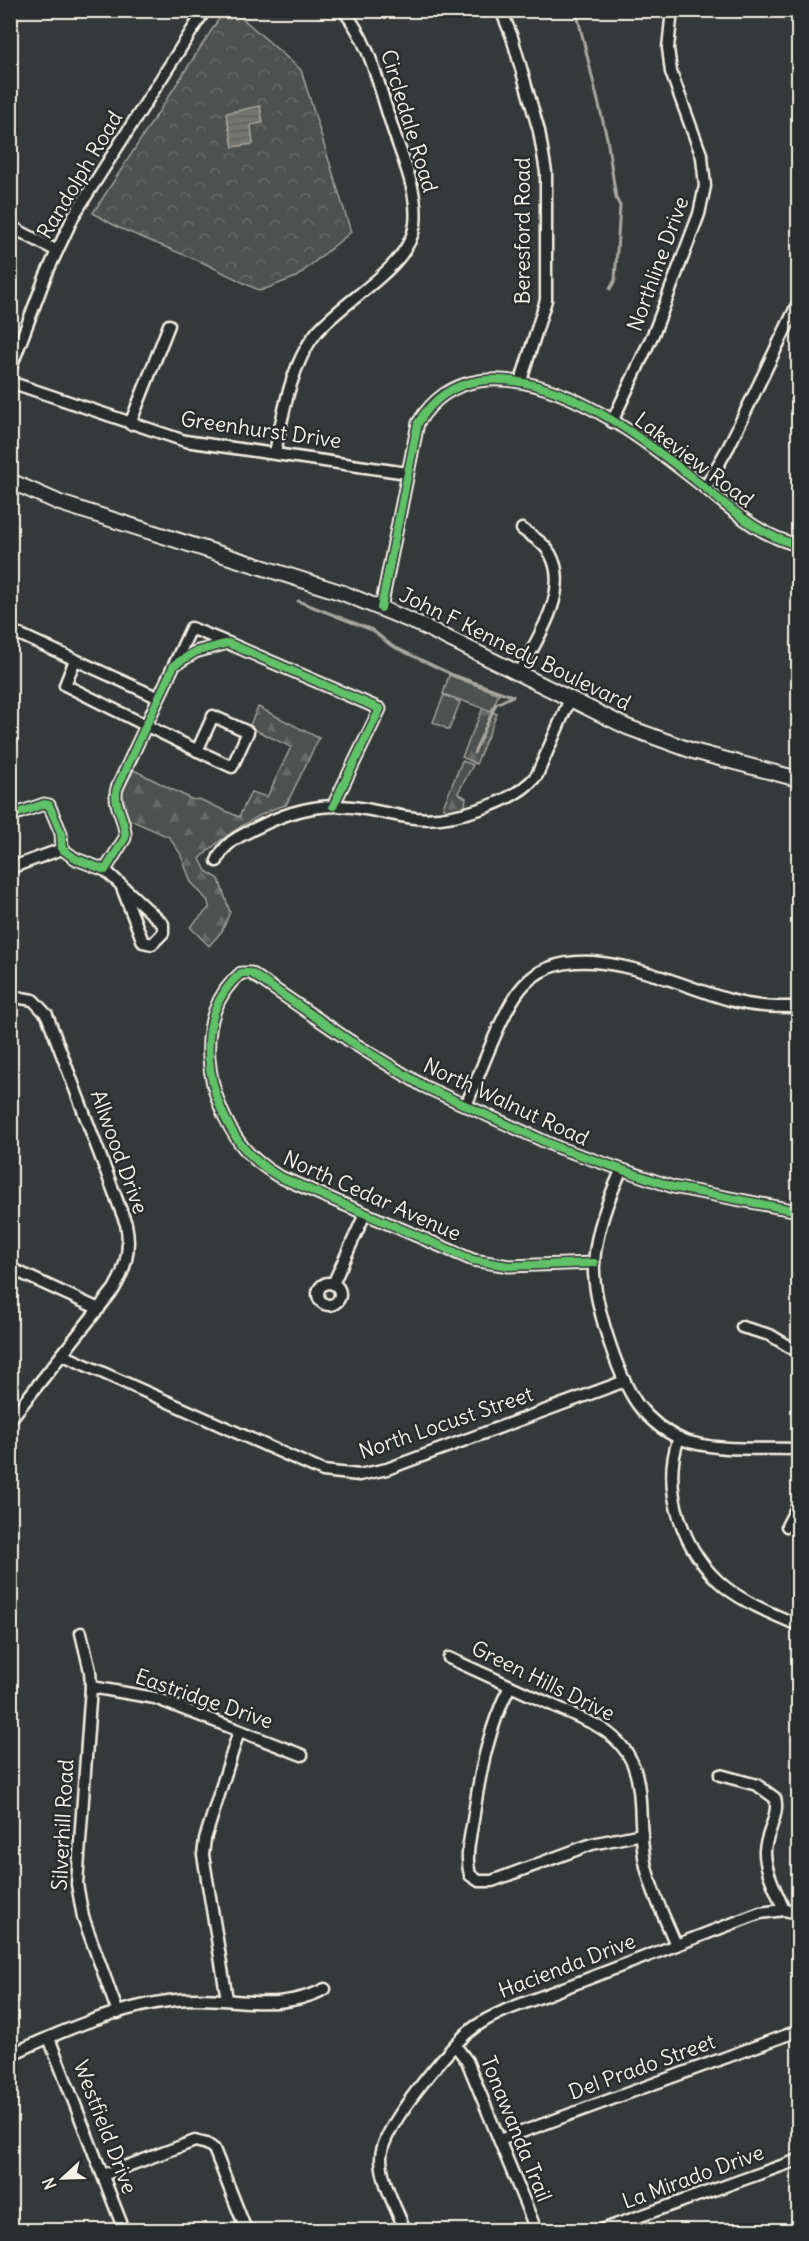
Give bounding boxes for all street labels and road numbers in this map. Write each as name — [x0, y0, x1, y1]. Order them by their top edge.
street label: Circledale Road — [375, 46, 444, 196]
street label: Randolph Road — [31, 106, 128, 244]
street label: Beresford Road — [509, 157, 536, 305]
street label: Northline Drive — [621, 193, 694, 335]
street label: Greenhurst Drive — [179, 405, 343, 454]
street label: Lakeview Road — [629, 406, 759, 513]
street label: John F Kennedy Boulevard — [395, 581, 635, 716]
street label: North Walnut Road — [419, 1051, 593, 1152]
street label: Allwood Drive — [85, 1086, 154, 1218]
street label: North Cedar Avenue — [279, 1144, 465, 1247]
street label: North Locust Street — [355, 1380, 537, 1465]
street label: Green Hills Drive — [467, 1634, 619, 1727]
street label: Eastridge Drive — [132, 1662, 277, 1735]
street label: Silverhill Road — [46, 1759, 79, 1891]
street label: Hacienda Drive — [494, 1927, 639, 2004]
street label: Del Prado Street — [565, 2028, 719, 2106]
street label: Tonawanda Trail — [475, 2052, 558, 2206]
street label: Westfield Drive — [68, 2056, 143, 2197]
street label: La Mirado Drive — [618, 2138, 767, 2215]

